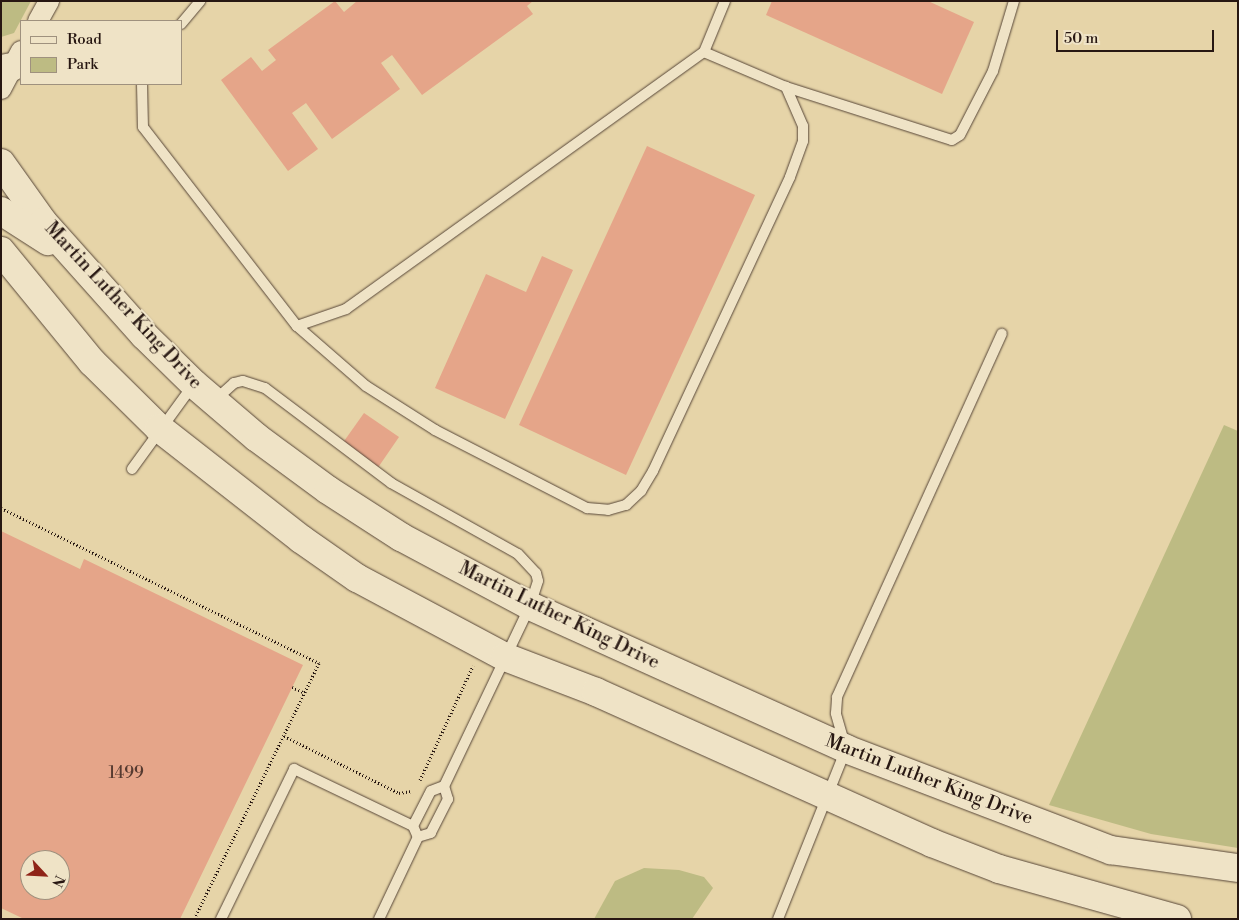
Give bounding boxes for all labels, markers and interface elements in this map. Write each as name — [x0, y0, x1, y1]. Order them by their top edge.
legend — [20, 20, 182, 85]
scale bar — [1059, 20, 1216, 52]
text: 50 m — [1064, 29, 1098, 48]
text: Road — [67, 30, 102, 49]
text: Park — [67, 55, 98, 74]
street label: Martin Luther King Drive — [40, 218, 206, 394]
street label: Martin Luther King Drive — [455, 557, 663, 675]
street label: Martin Luther King Drive — [822, 730, 1036, 830]
house number: 1499 — [108, 763, 144, 783]
north arrow — [20, 850, 70, 900]
text: N — [47, 872, 68, 890]

